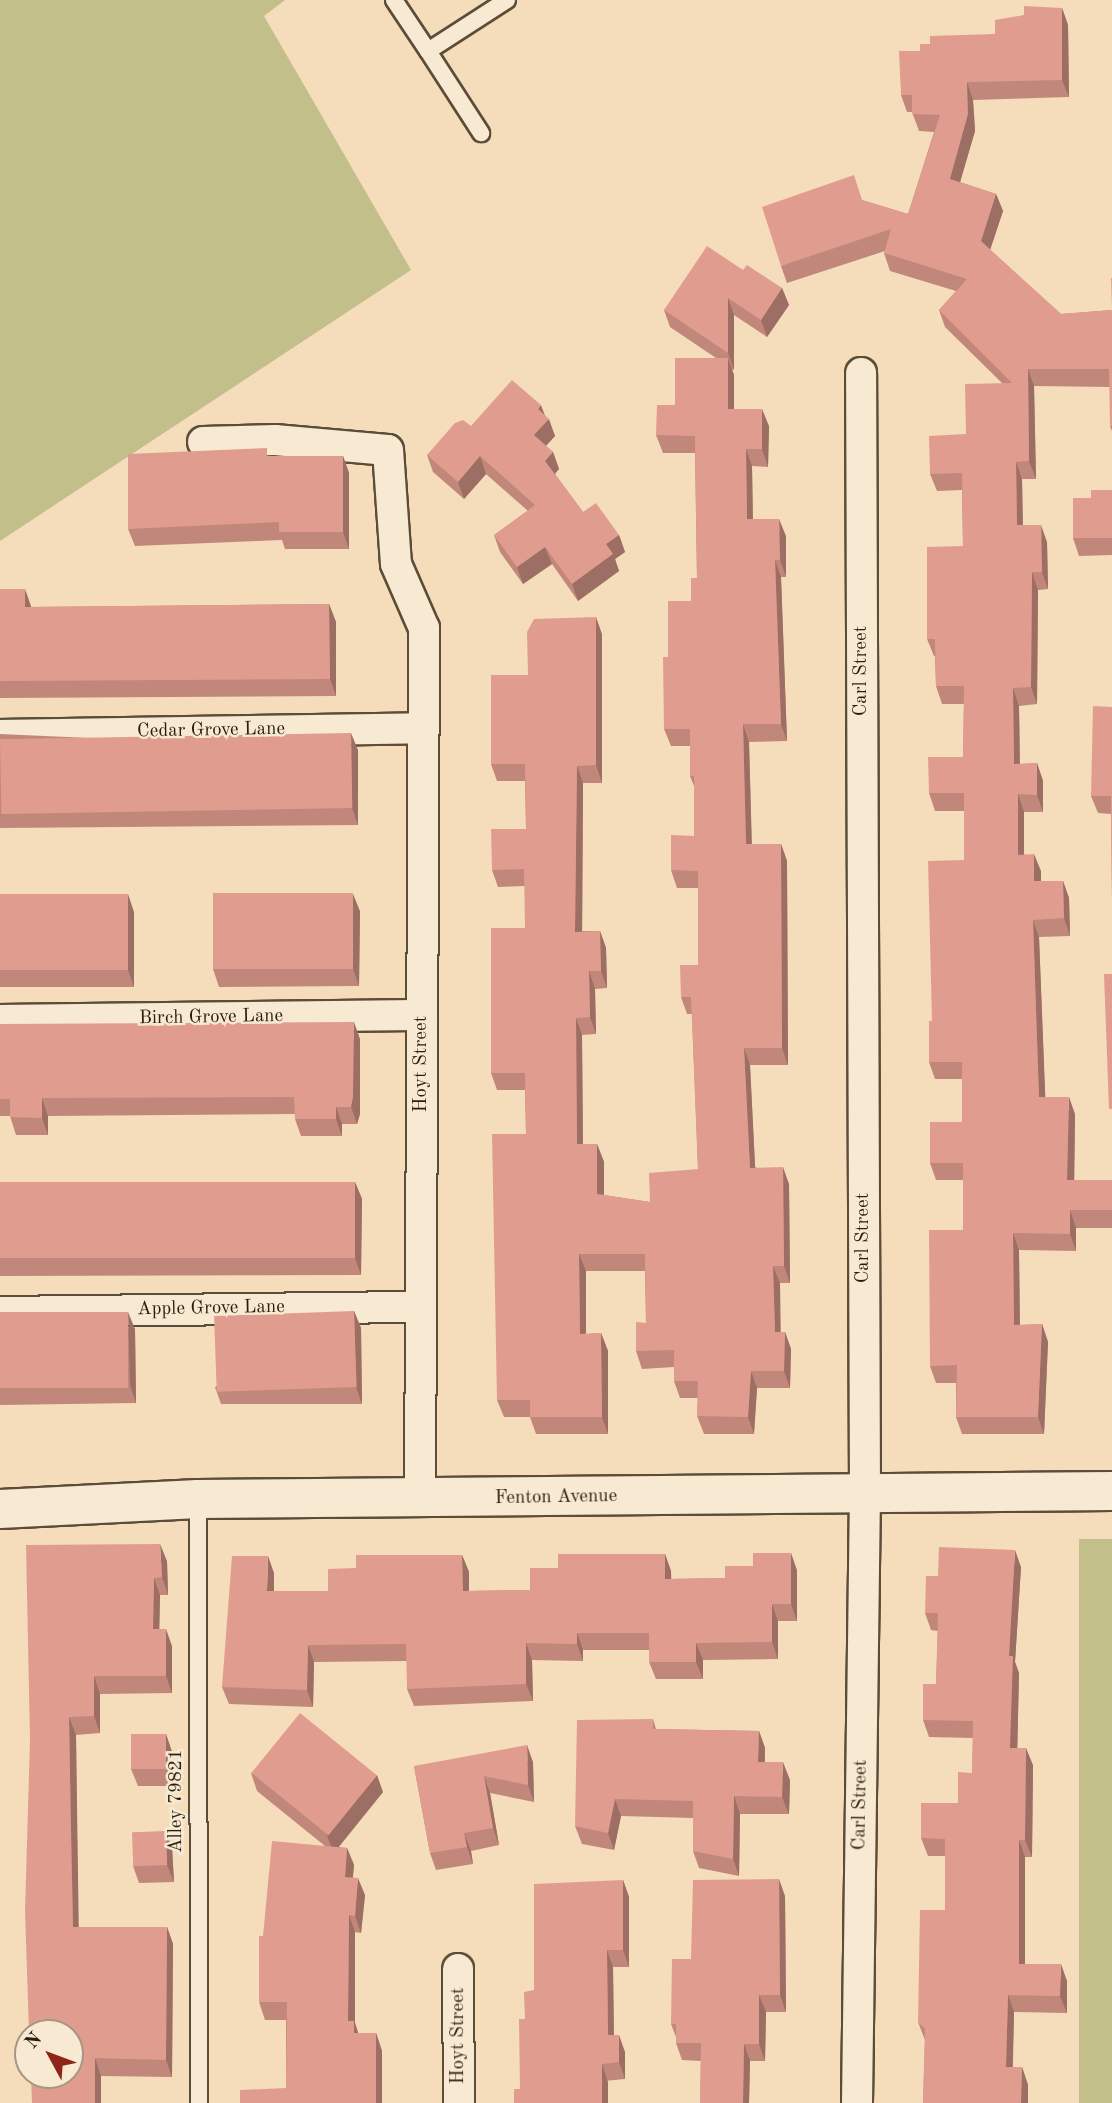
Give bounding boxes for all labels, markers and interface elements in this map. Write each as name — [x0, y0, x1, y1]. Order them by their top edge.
street label: Carl Street — [851, 626, 873, 716]
street label: Cedar Grove Lane — [137, 718, 285, 744]
street label: Birch Grove Lane — [139, 1005, 283, 1031]
street label: Hoyt Street — [411, 1016, 433, 1112]
street label: Carl Street — [853, 1193, 875, 1283]
street label: Apple Grove Lane — [137, 1296, 285, 1322]
street label: Fenton Avenue — [495, 1486, 617, 1510]
street label: Alley 79821 — [166, 1749, 188, 1853]
street label: Carl Street — [849, 1759, 873, 1851]
street label: Hoyt Street — [448, 1988, 470, 2084]
north arrow — [14, 2019, 84, 2089]
text: N — [22, 2029, 46, 2053]

